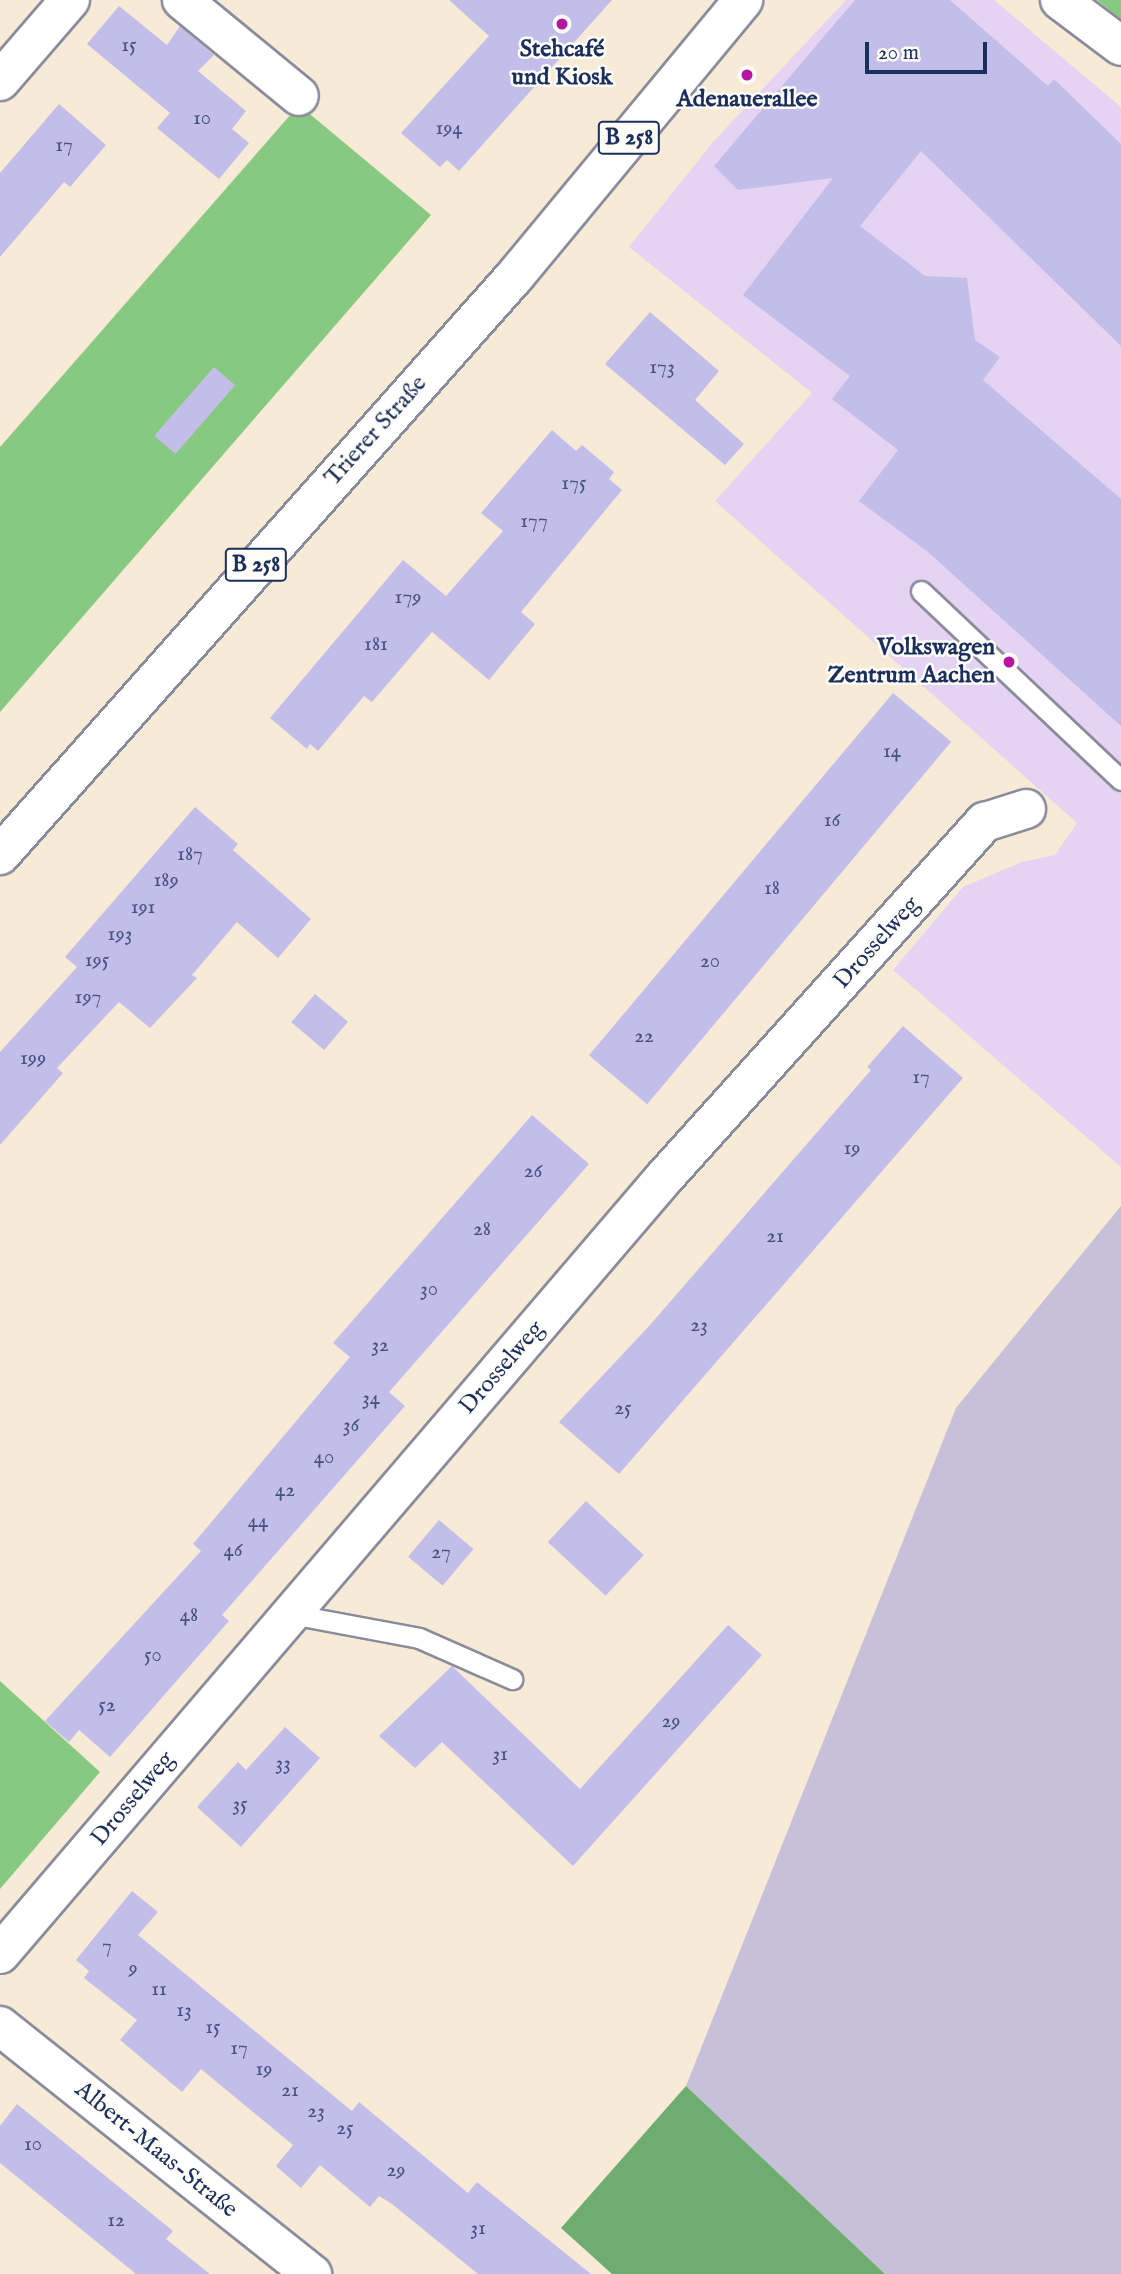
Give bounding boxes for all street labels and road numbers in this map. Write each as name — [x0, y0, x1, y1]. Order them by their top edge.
road number: B 258 — [598, 119, 660, 158]
street label: Trierer Straße — [319, 370, 433, 492]
road number: B 258 — [224, 545, 288, 584]
street label: Drosselweg — [828, 891, 926, 995]
street label: Drosselweg — [454, 1315, 550, 1421]
street label: Drosselweg — [85, 1746, 181, 1852]
street label: Albert-Maas-Straße — [69, 2076, 243, 2224]

